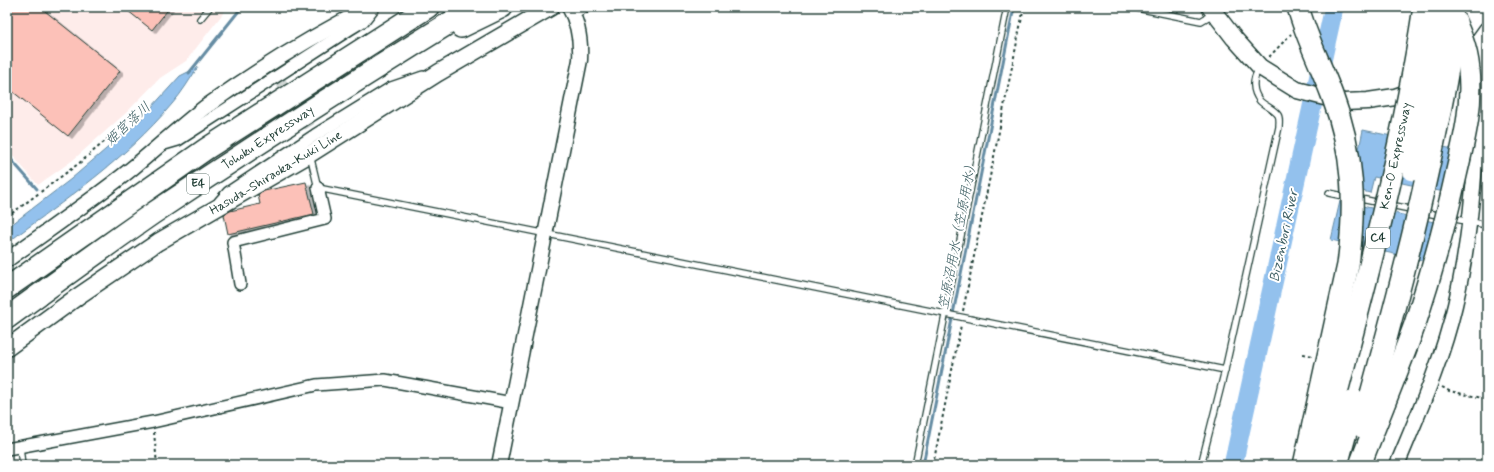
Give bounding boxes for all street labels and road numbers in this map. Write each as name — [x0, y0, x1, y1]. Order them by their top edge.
street label: Ken-O Expressway — [1376, 101, 1416, 211]
street label: Tohoku Expressway — [219, 102, 317, 174]
street label: Hasuda-Shiraoka-Kuki Line — [207, 127, 345, 219]
road number: E4 — [187, 174, 209, 194]
road number: C4 — [1366, 228, 1390, 248]

